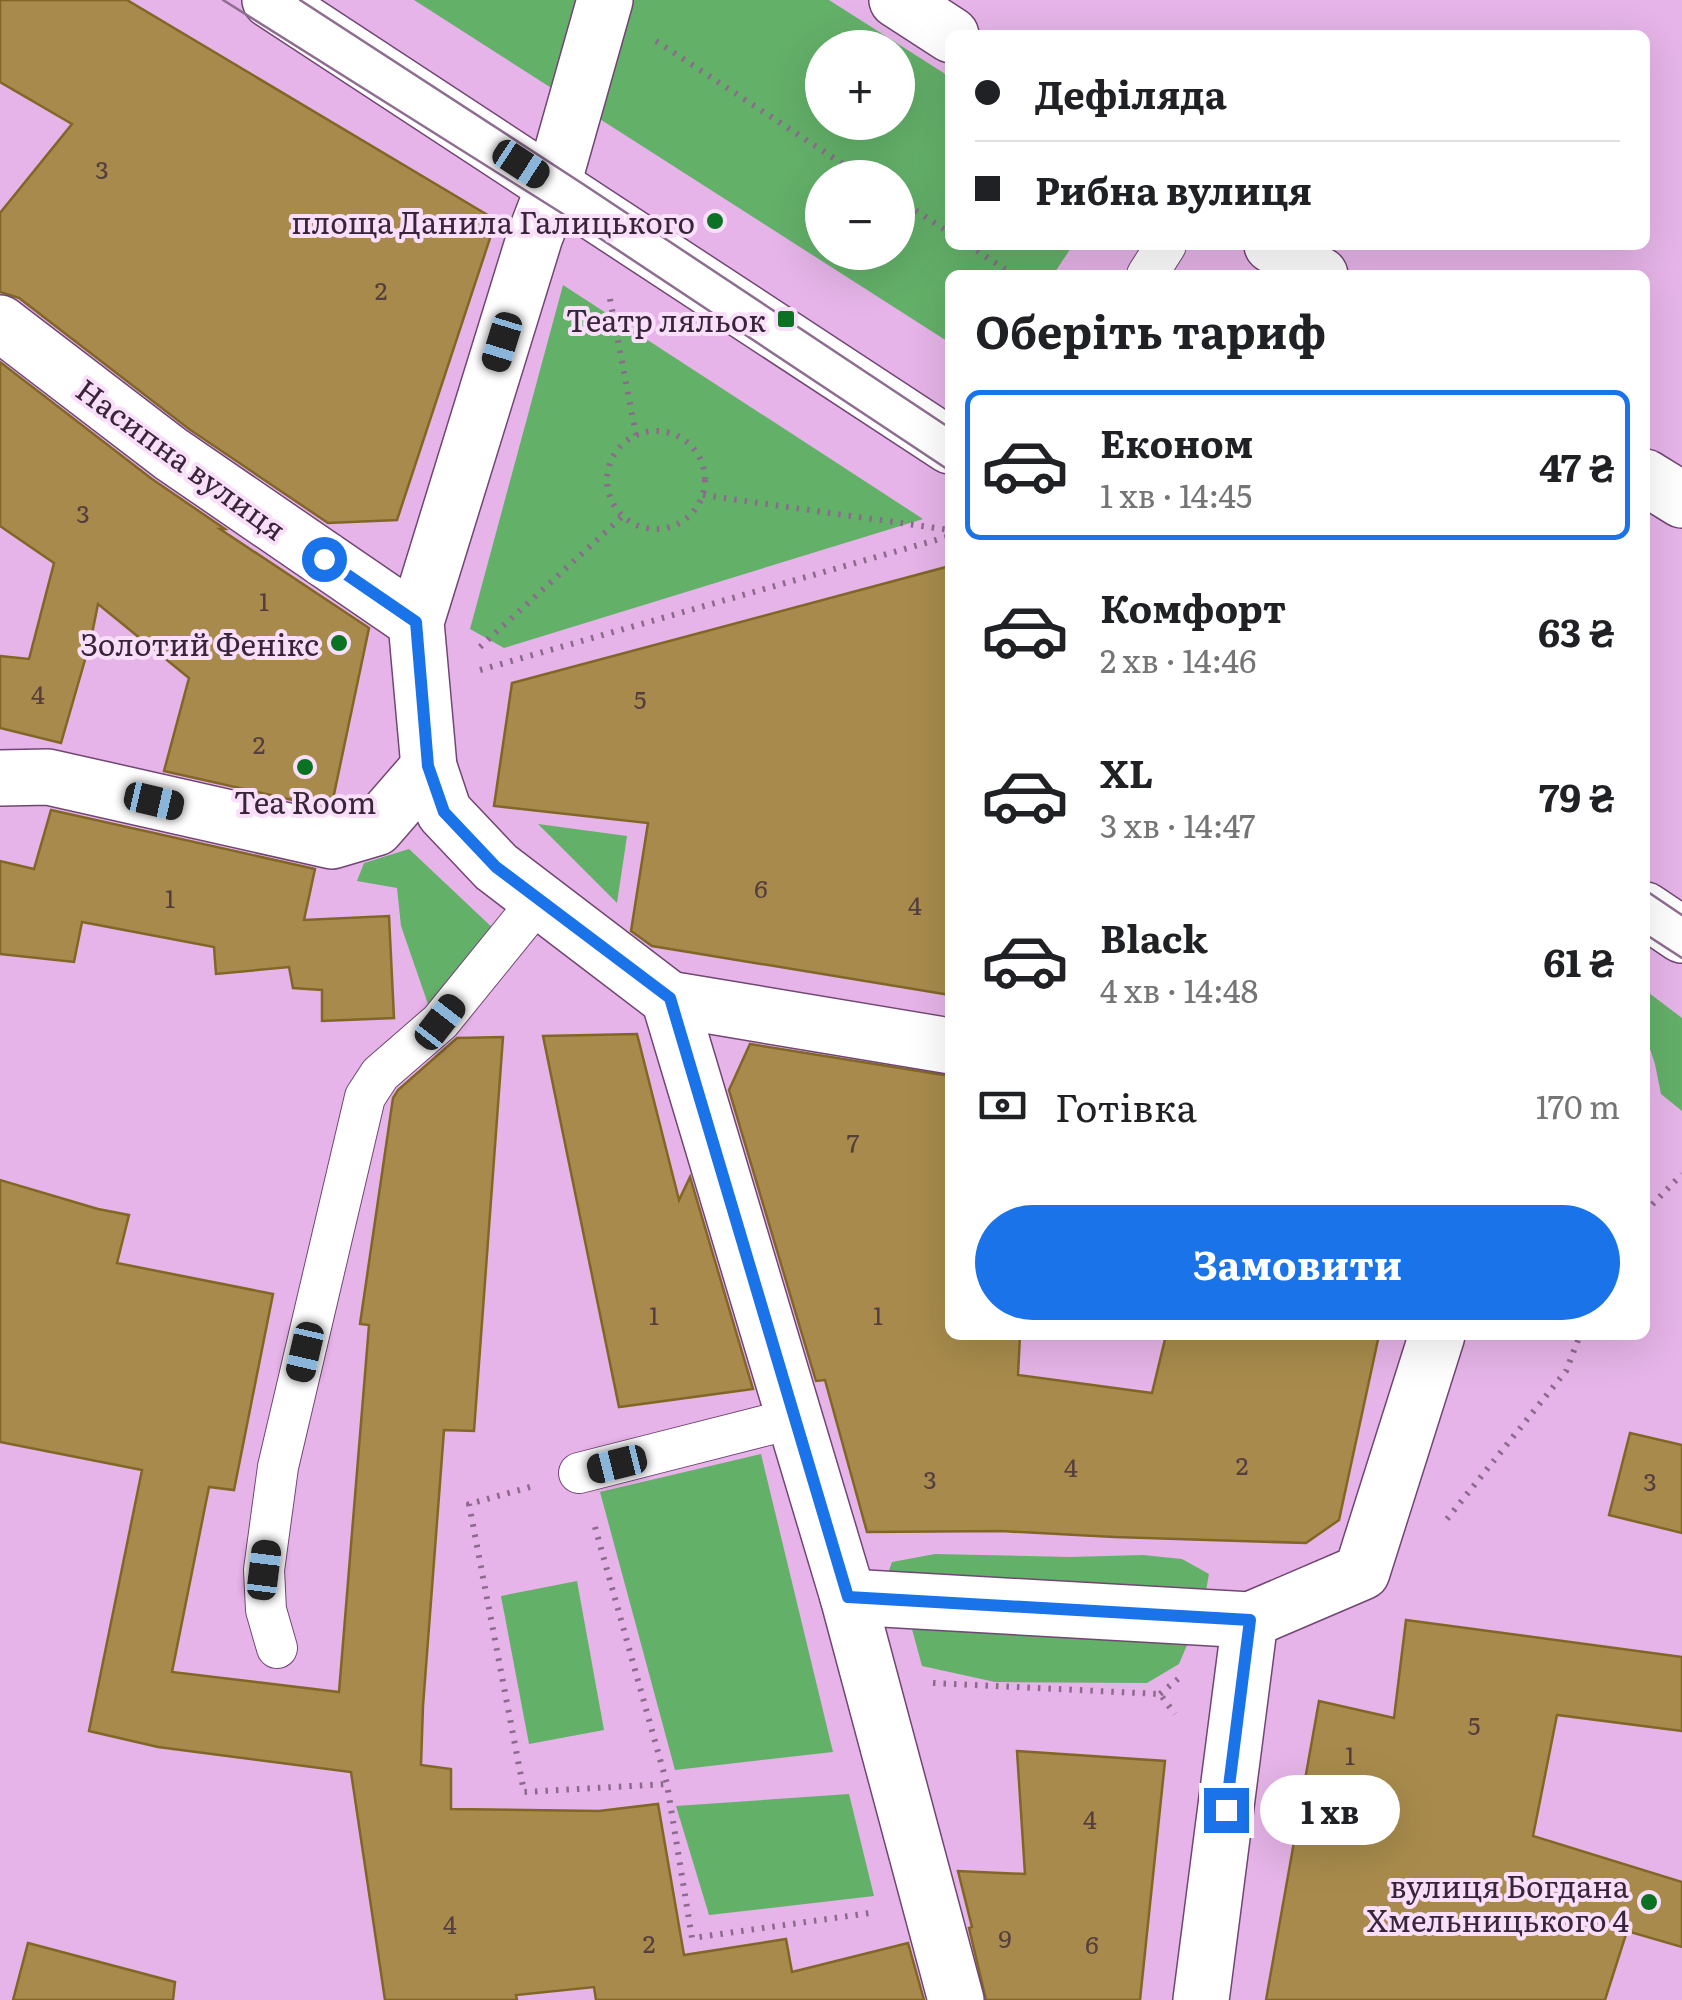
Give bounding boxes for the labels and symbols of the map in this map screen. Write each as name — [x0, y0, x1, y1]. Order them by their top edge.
car — [488, 135, 554, 193]
house number: 3 — [95, 150, 109, 187]
place label: площа Данила Галицького — [291, 199, 695, 243]
marker: площа Данила Галицького — [704, 210, 726, 232]
house number: 2 — [375, 271, 387, 308]
place label: Театр ляльок — [566, 297, 766, 341]
marker: Театр ляльок — [775, 308, 797, 330]
car — [479, 309, 525, 375]
street label: Насипна вулиця — [68, 367, 296, 549]
house number: 3 — [76, 494, 90, 531]
route start — [302, 537, 347, 582]
house number: 1 — [259, 582, 269, 619]
place label: Золотий Фенікс — [81, 621, 319, 665]
marker: Золотий Фенікс — [328, 632, 350, 654]
house number: 4 — [31, 675, 45, 712]
house number: 5 — [634, 680, 646, 717]
house number: 2 — [253, 725, 265, 762]
marker: Tea Room — [294, 756, 316, 778]
place label: Tea Room — [234, 779, 376, 823]
car — [121, 780, 187, 822]
house number: 6 — [754, 869, 768, 906]
house number: 1 — [165, 879, 175, 916]
house number: 4 — [908, 886, 922, 923]
car — [410, 989, 470, 1055]
house number: 7 — [847, 1123, 860, 1160]
house number: 1 — [649, 1296, 659, 1333]
house number: 1 — [873, 1296, 883, 1333]
car — [284, 1319, 326, 1385]
car — [584, 1442, 650, 1486]
house number: 2 — [1236, 1446, 1248, 1483]
house number: 4 — [1064, 1448, 1078, 1485]
house number: 3 — [923, 1460, 937, 1497]
house number: 3 — [1643, 1462, 1657, 1499]
car — [245, 1538, 283, 1602]
house number: 5 — [1468, 1706, 1480, 1743]
house number: 1 — [1345, 1736, 1355, 1773]
callout: 1 хв — [1261, 1775, 1401, 1845]
route end — [1204, 1788, 1249, 1833]
house number: 4 — [1083, 1800, 1097, 1837]
place label: вулиця Богдана Хмельницького 4 — [1367, 1863, 1630, 1941]
marker: вулиця Богдана Хмельницького 4 — [1638, 1891, 1660, 1913]
house number: 4 — [443, 1905, 457, 1942]
house number: 9 — [998, 1919, 1012, 1956]
house number: 2 — [643, 1924, 655, 1961]
house number: 6 — [1085, 1925, 1099, 1962]

